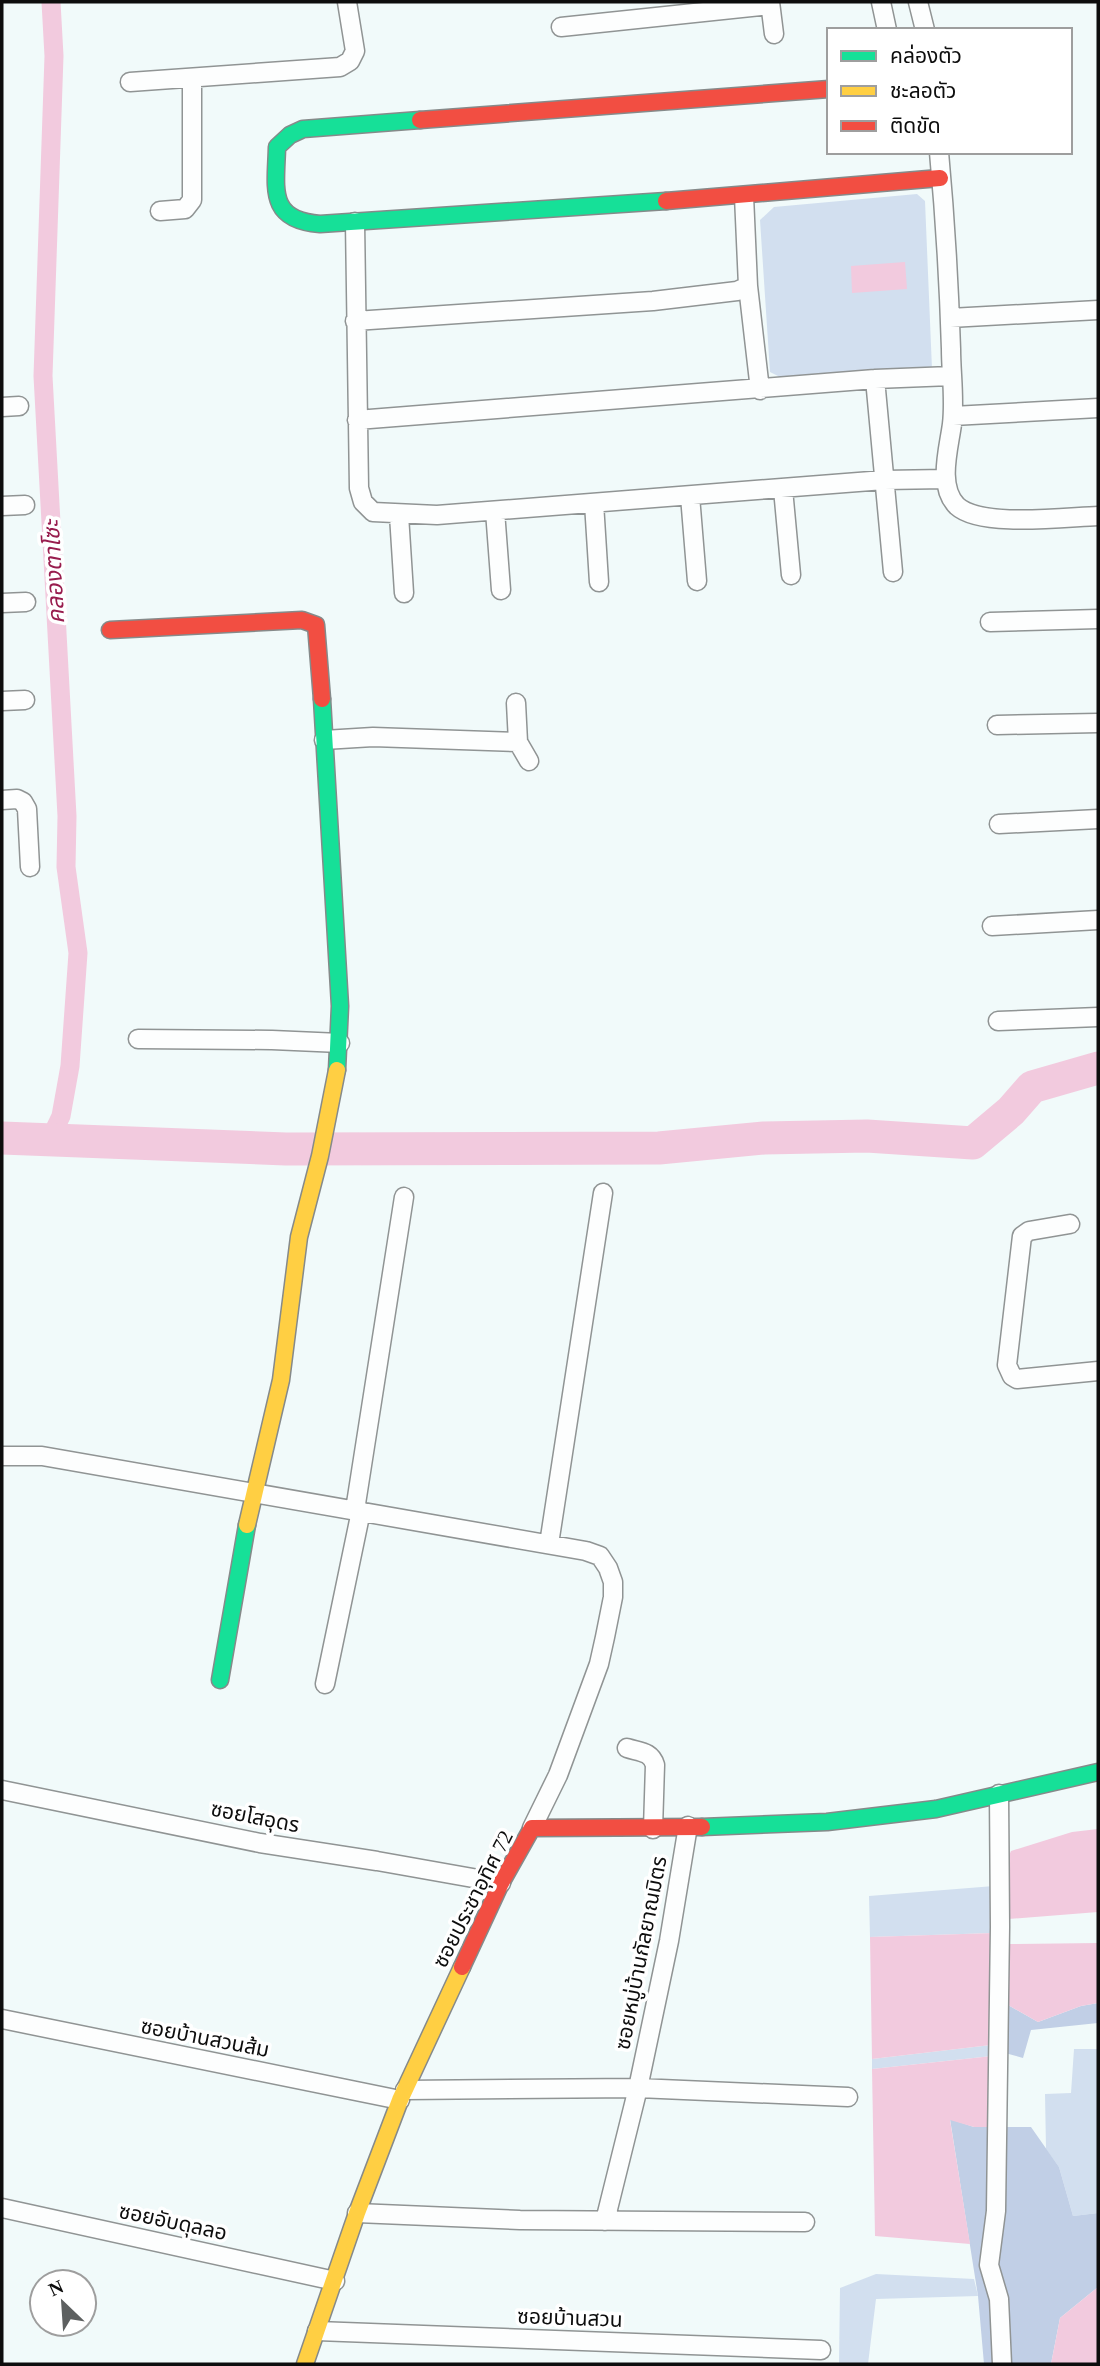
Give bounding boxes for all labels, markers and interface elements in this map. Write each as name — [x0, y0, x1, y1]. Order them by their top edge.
legend — [827, 28, 1072, 154]
text: คล่องตัว — [890, 44, 962, 68]
text: ชะลอตัว — [890, 79, 956, 103]
text: ติดขัด — [890, 114, 941, 138]
water label: คลองตาโซะ — [39, 517, 69, 625]
street label: ซอยโสอุดร — [208, 1797, 301, 1838]
street label: ซอยประชาอุทิศ 72 — [428, 1826, 519, 1972]
street label: ซอยหมู่บ้านกัลยาณมิตร — [610, 1854, 673, 2052]
street label: ซอยบ้านสวนส้ม — [139, 2014, 271, 2062]
street label: ซอยอับดุลลอ — [117, 2199, 229, 2246]
north arrow — [28, 2268, 98, 2338]
text: N — [45, 2276, 67, 2300]
street label: ซอยบ้านสวน — [517, 2304, 623, 2332]

